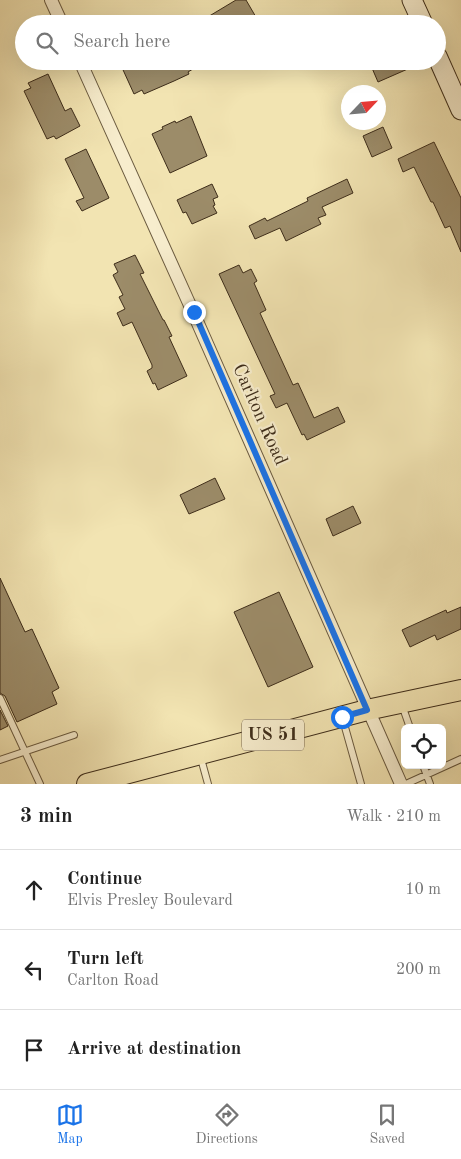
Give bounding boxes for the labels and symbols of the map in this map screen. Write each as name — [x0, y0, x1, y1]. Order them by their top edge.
north arrow — [341, 85, 386, 130]
route end — [183, 301, 206, 324]
street label: Carlton Road — [228, 361, 290, 469]
route start — [331, 706, 354, 729]
road number: US 51 — [242, 720, 304, 750]

